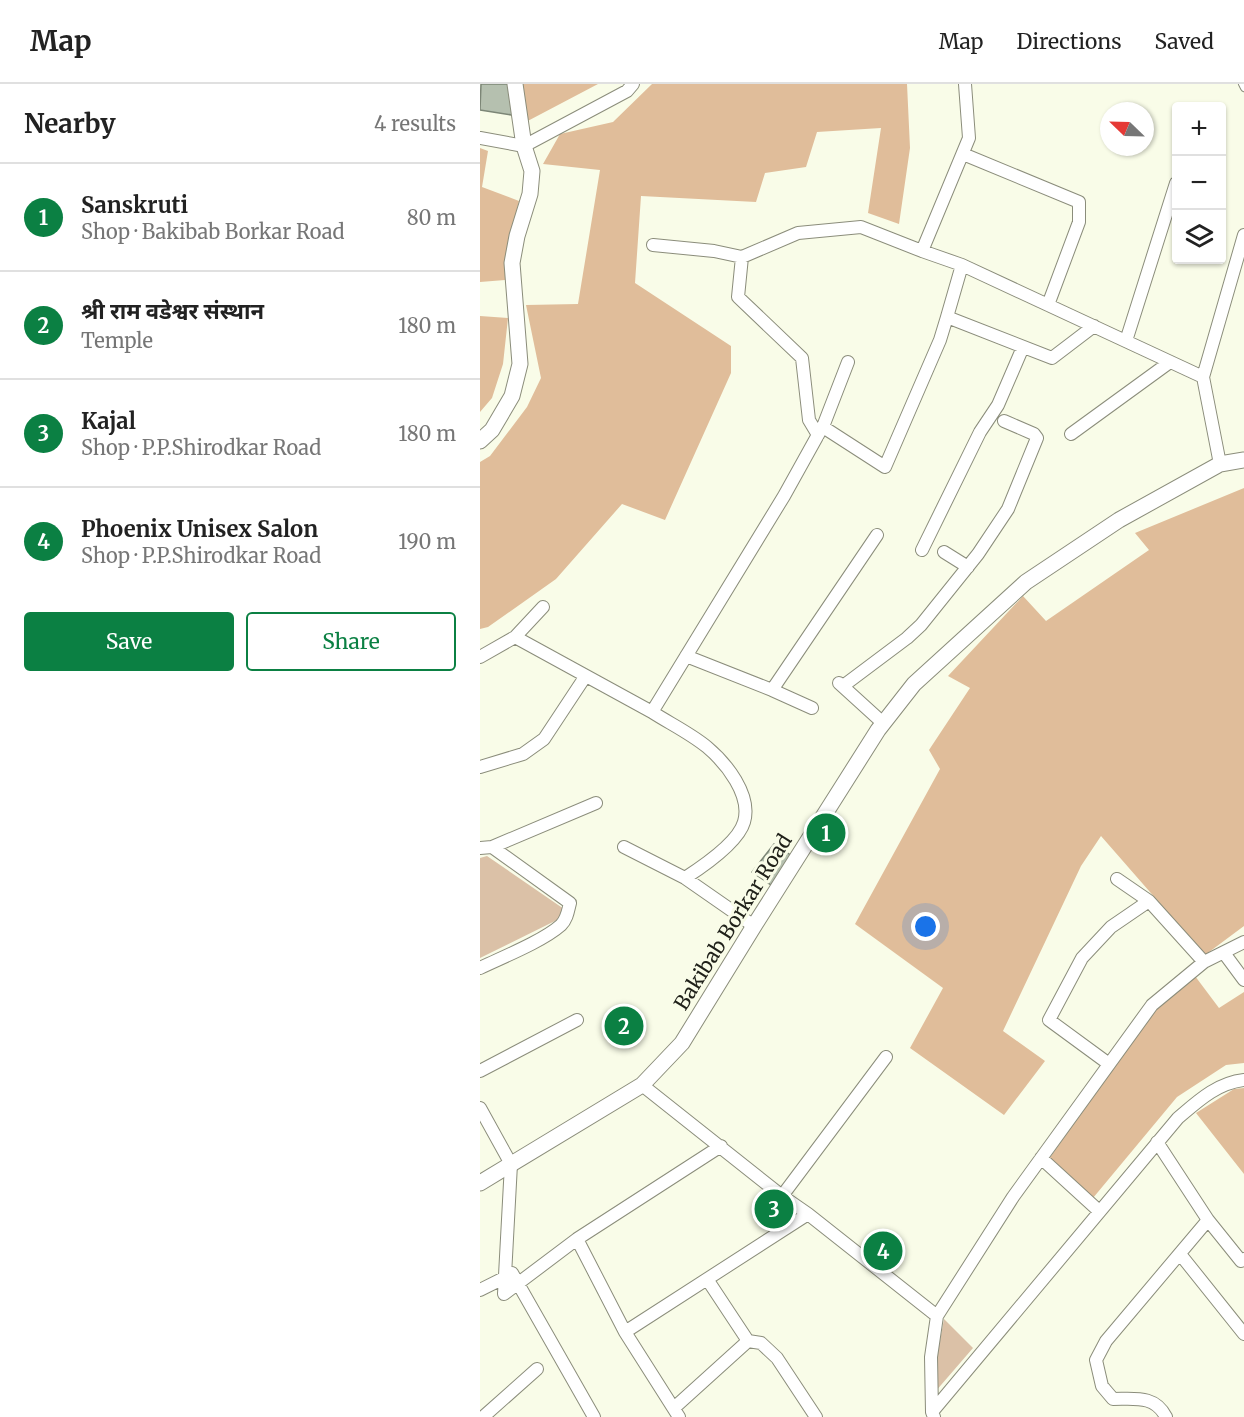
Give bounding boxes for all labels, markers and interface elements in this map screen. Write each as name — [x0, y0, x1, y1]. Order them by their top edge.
text: Map — [30, 23, 92, 59]
text: Map — [939, 28, 983, 55]
text: Directions — [1016, 28, 1121, 55]
text: Saved — [1154, 28, 1214, 55]
north arrow — [1100, 102, 1154, 156]
map controls — [1172, 102, 1226, 264]
button: + — [1172, 102, 1226, 156]
text: Nearby — [24, 107, 116, 140]
text: 4 results — [374, 111, 456, 136]
button: − — [1172, 156, 1226, 210]
text: Sanskruti — [81, 191, 188, 219]
text: 1 — [39, 205, 48, 230]
text: 80 m — [407, 205, 456, 230]
button: layers — [1172, 210, 1226, 264]
text: Shop · Bakibab Borkar Road — [81, 219, 345, 244]
text: श्री राम वडेश्वर संस्थान — [81, 297, 264, 325]
text: 2 — [38, 313, 49, 338]
text: 180 m — [398, 313, 456, 338]
text: Temple — [81, 328, 153, 353]
text: Kajal — [81, 407, 136, 435]
text: 3 — [38, 421, 49, 446]
text: 180 m — [398, 421, 456, 446]
text: Shop · P.P.Shirodkar Road — [81, 435, 321, 460]
text: Phoenix Unisex Salon — [81, 515, 318, 543]
text: 4 — [37, 529, 50, 554]
text: 190 m — [398, 529, 456, 554]
text: Shop · P.P.Shirodkar Road — [81, 543, 321, 568]
button: Save — [24, 612, 234, 671]
button: Share — [246, 612, 456, 671]
pin: 1 — [806, 810, 846, 855]
street label: Bakibab Borkar Road — [668, 829, 797, 1014]
your location — [911, 912, 940, 941]
pin: 2 — [604, 1004, 644, 1048]
pin: 3 — [754, 1186, 794, 1232]
pin: 4 — [864, 1228, 902, 1274]

